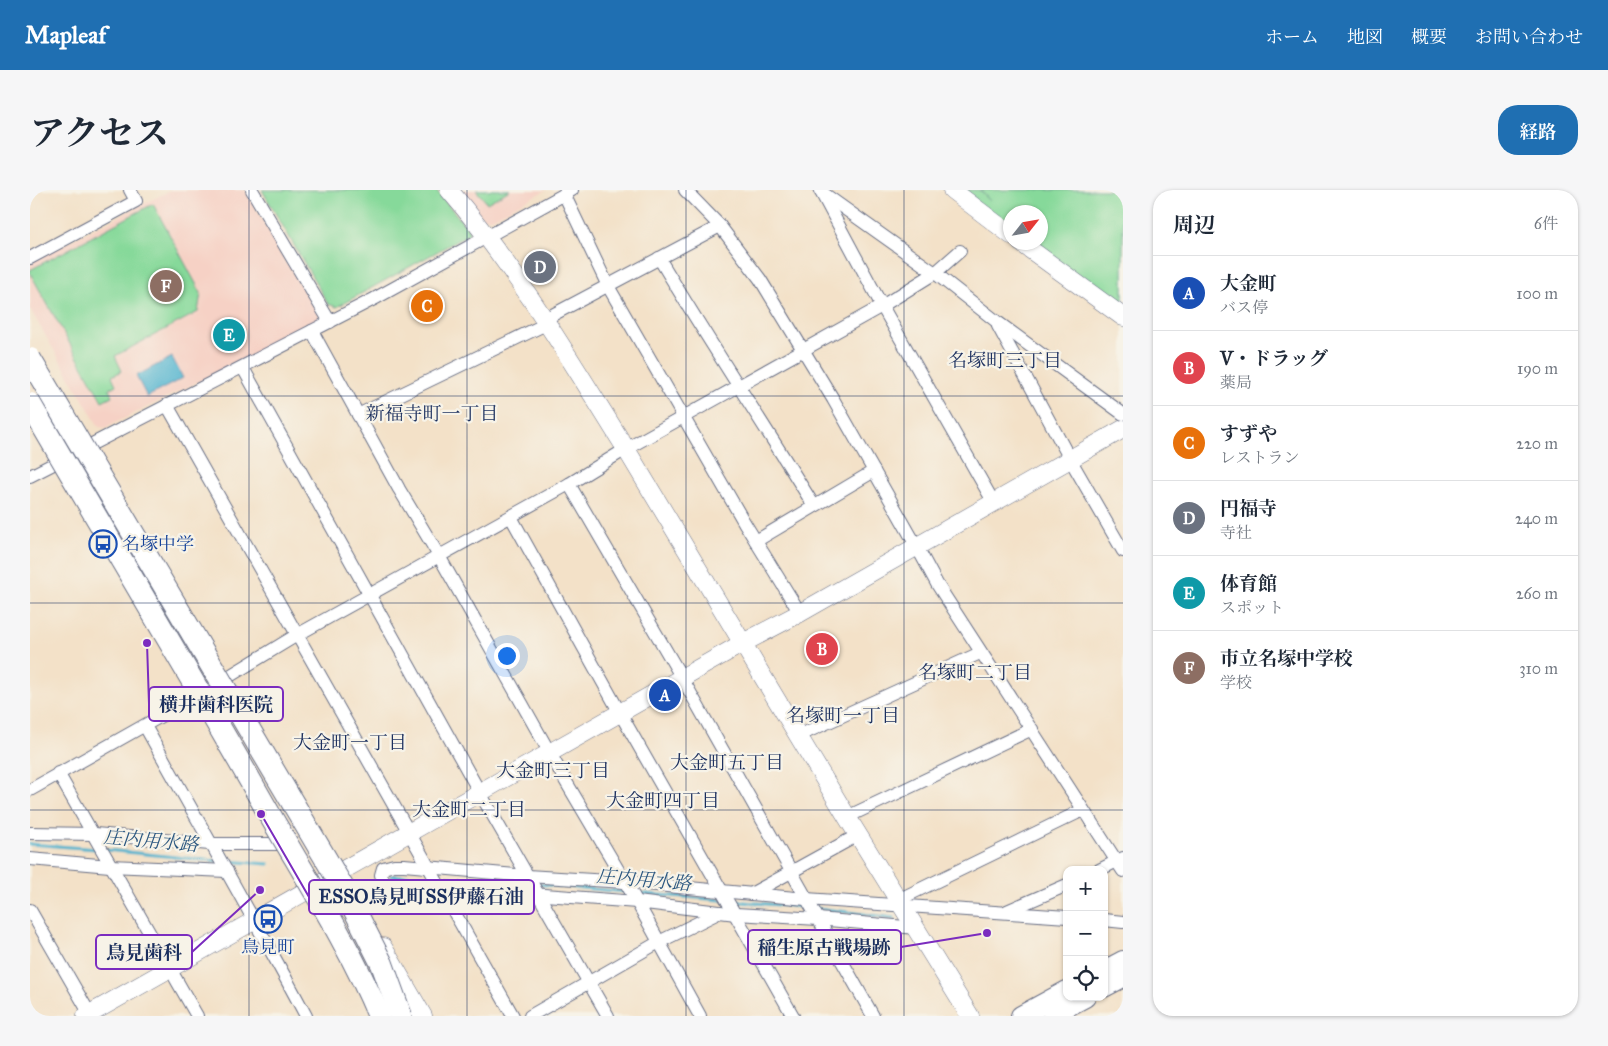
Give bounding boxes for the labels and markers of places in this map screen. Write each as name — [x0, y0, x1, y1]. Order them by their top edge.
pin: D — [524, 248, 556, 286]
pin: F — [150, 267, 182, 305]
pin: C — [411, 287, 443, 325]
pin: E — [213, 316, 245, 354]
bus stop icon: 名塚中学 — [88, 529, 118, 559]
place label: 名塚中学 — [122, 533, 194, 555]
pin: B — [806, 630, 838, 668]
pin: A — [649, 676, 681, 714]
callout: 横井歯科医院 — [149, 687, 283, 721]
callout: ESSO鳥見町SS伊藤石油 — [309, 880, 534, 914]
bus stop icon: 鳥見町 — [253, 904, 283, 934]
callout: 稲生原古戦場跡 — [748, 930, 901, 964]
callout: 鳥見歯科 — [96, 935, 192, 969]
place label: 鳥見町 — [241, 936, 295, 958]

